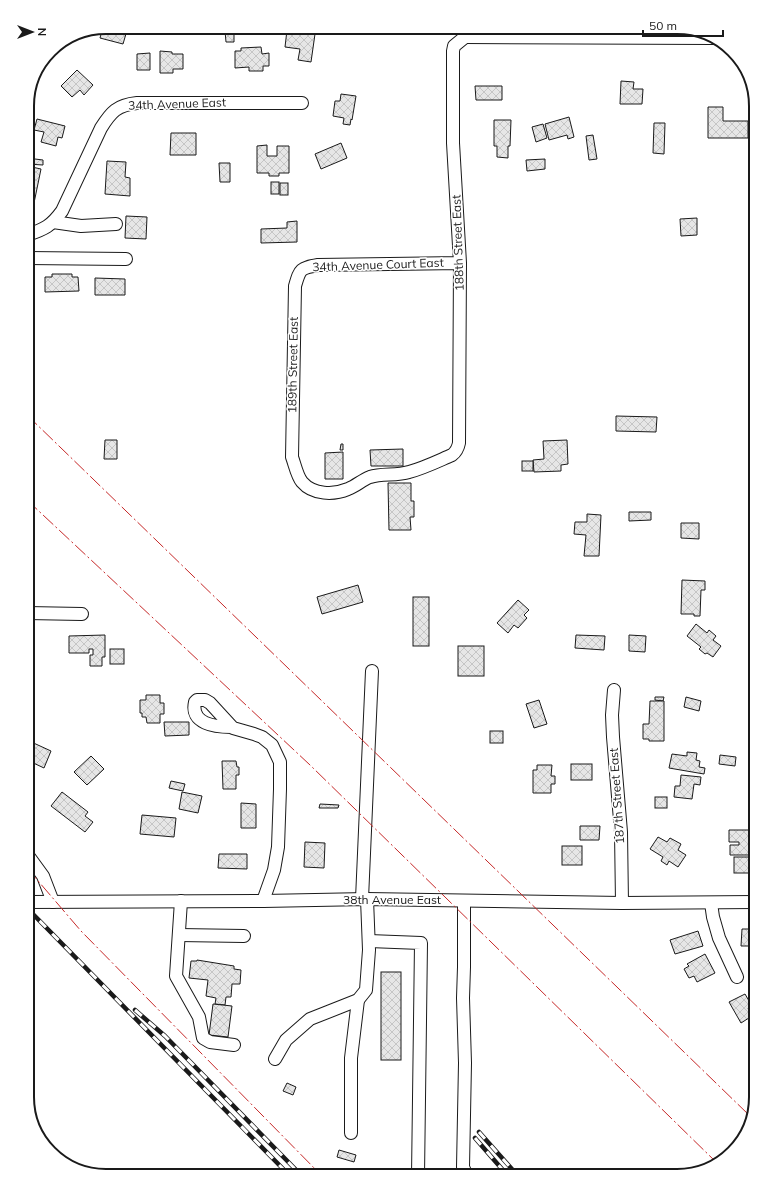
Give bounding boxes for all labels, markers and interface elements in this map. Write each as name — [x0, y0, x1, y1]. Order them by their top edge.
north arrow — [12, 12, 52, 52]
scale bar — [643, 12, 723, 38]
text: 50 m — [649, 18, 677, 33]
text: N — [35, 28, 49, 36]
street label: 34th Avenue East — [128, 94, 226, 113]
street label: 188th Street East — [448, 195, 467, 292]
street label: 34th Avenue Court East — [312, 255, 444, 274]
street label: 189th Street East — [284, 317, 301, 413]
street label: 187th Street East — [606, 747, 627, 845]
street label: 38th Avenue East — [343, 892, 441, 907]

